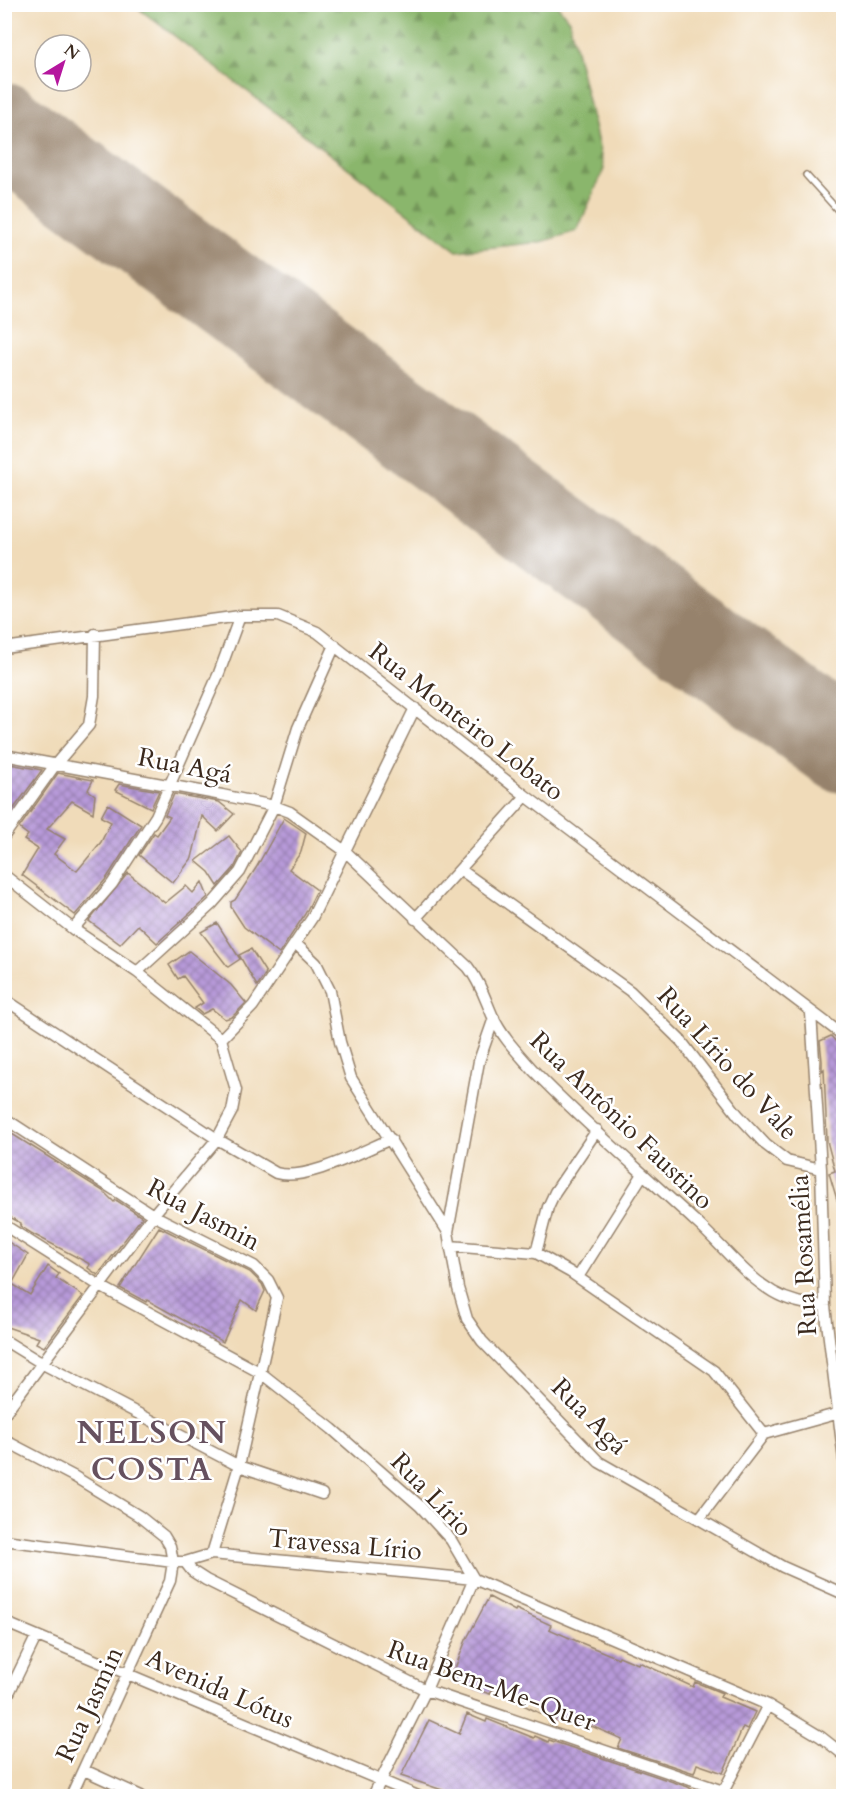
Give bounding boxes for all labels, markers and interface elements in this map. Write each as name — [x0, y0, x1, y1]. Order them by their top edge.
north arrow — [33, 33, 93, 93]
text: N — [59, 39, 84, 65]
street label: Rua Monteiro Lobato — [362, 634, 572, 809]
street label: Rua Agá — [135, 739, 235, 792]
street label: Rua Lírio do Vale — [649, 979, 806, 1148]
street label: Rua Antônio Faustino — [522, 1024, 721, 1217]
street label: Rua Jasmin — [141, 1170, 267, 1259]
street label: Rua Rosamélia — [782, 1173, 825, 1337]
street label: Rua Agá — [544, 1370, 636, 1462]
district label: NELSON COSTA — [77, 1411, 227, 1492]
street label: Rua Lírio — [383, 1445, 480, 1544]
street label: Travessa Lírio — [267, 1520, 423, 1569]
street label: Rua Bem-Me-Quer — [383, 1631, 601, 1740]
street label: Avenida Lótus — [140, 1640, 299, 1737]
street label: Rua Jasmin — [48, 1641, 131, 1767]

